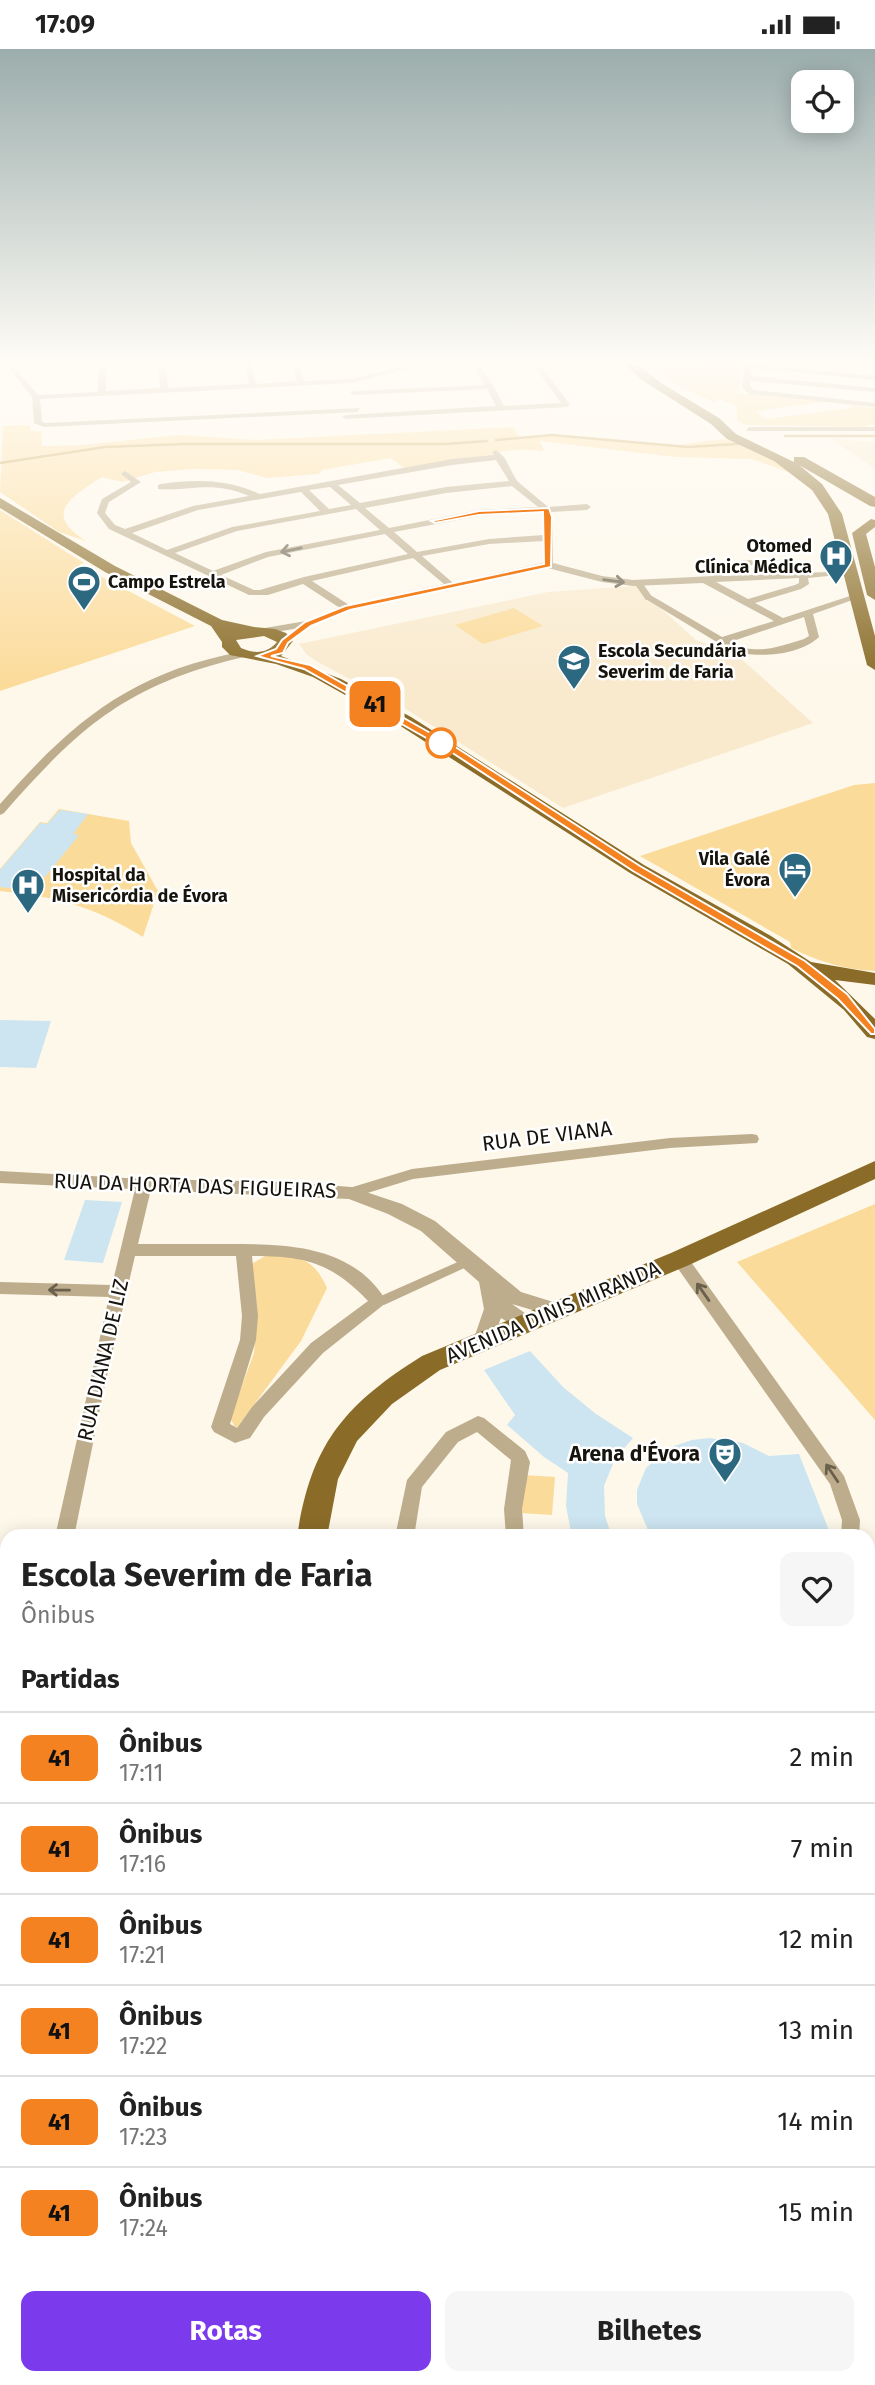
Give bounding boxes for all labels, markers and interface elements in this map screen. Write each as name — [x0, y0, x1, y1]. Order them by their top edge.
text: 17:09 — [35, 9, 95, 40]
map controls — [791, 70, 854, 133]
button: locate — [791, 70, 854, 133]
place label: Otomed Clínica Médica — [695, 535, 812, 578]
hospital icon: Otomed Clínica Médica — [817, 537, 855, 586]
one-way arrow — [280, 543, 303, 557]
sports icon: Campo Estrela — [65, 563, 103, 612]
place label: Campo Estrela — [108, 571, 226, 593]
one-way arrow — [602, 575, 625, 588]
place label: Escola Secundária Severim de Faria — [598, 640, 747, 683]
school or university icon: Escola Secundária Severim de Faria — [555, 642, 593, 691]
line badge: 41 — [344, 681, 406, 727]
text: 41 — [364, 690, 386, 718]
unlabelled marker — [426, 728, 456, 758]
place label: Vila Galé Évora — [698, 848, 770, 891]
hotel icon: Vila Galé Évora — [776, 850, 814, 899]
place label: Hospital da Misericórdia de Évora — [52, 864, 228, 907]
hospital icon: Hospital da Misericórdia de Évora — [9, 866, 47, 915]
street label: RUA DE VIANA — [481, 1115, 613, 1157]
street label: RUA DA HORTA DAS FIGUEIRAS — [53, 1168, 337, 1204]
street label: AVENIDA DINIS MIRANDA — [442, 1255, 664, 1369]
street label: RUA DIANA DE LIZ — [72, 1276, 134, 1444]
one-way arrow — [48, 1283, 71, 1296]
one-way arrow — [696, 1283, 710, 1302]
theatre icon: Arena d'Évora — [706, 1435, 744, 1484]
place label: Arena d'Évora — [568, 1440, 700, 1467]
one-way arrow — [824, 1463, 838, 1483]
button: heart — [780, 1552, 854, 1626]
text: Escola Severim de Faria — [21, 1555, 373, 1595]
text: Ônibus — [21, 1601, 95, 1629]
text: Partidas — [21, 1664, 119, 1695]
text: Ônibus — [119, 1728, 202, 1759]
text: 2 min — [789, 1742, 854, 1773]
text: 41 — [48, 1744, 71, 1772]
text: 17:11 — [119, 1759, 163, 1787]
text: Ônibus — [119, 1819, 202, 1850]
text: 7 min — [791, 1833, 854, 1864]
text: 41 — [48, 1835, 71, 1863]
text: 17:16 — [119, 1850, 166, 1878]
text: Ônibus — [119, 1910, 202, 1941]
text: 12 min — [778, 1924, 854, 1955]
text: 41 — [48, 1926, 71, 1954]
text: 17:21 — [119, 1941, 165, 1969]
text: Ônibus — [119, 2001, 202, 2032]
text: 13 min — [778, 2015, 854, 2046]
text: 41 — [48, 2017, 71, 2045]
text: 17:22 — [119, 2032, 167, 2060]
text: Ônibus — [119, 2092, 202, 2123]
text: 14 min — [777, 2106, 854, 2137]
text: 41 — [48, 2108, 71, 2136]
text: 17:23 — [119, 2123, 167, 2151]
text: Ônibus — [119, 2183, 202, 2214]
text: 15 min — [778, 2197, 854, 2228]
text: 41 — [48, 2199, 71, 2227]
text: 17:24 — [119, 2214, 168, 2242]
button: Rotas — [21, 2291, 431, 2371]
button: Bilhetes — [445, 2291, 854, 2371]

